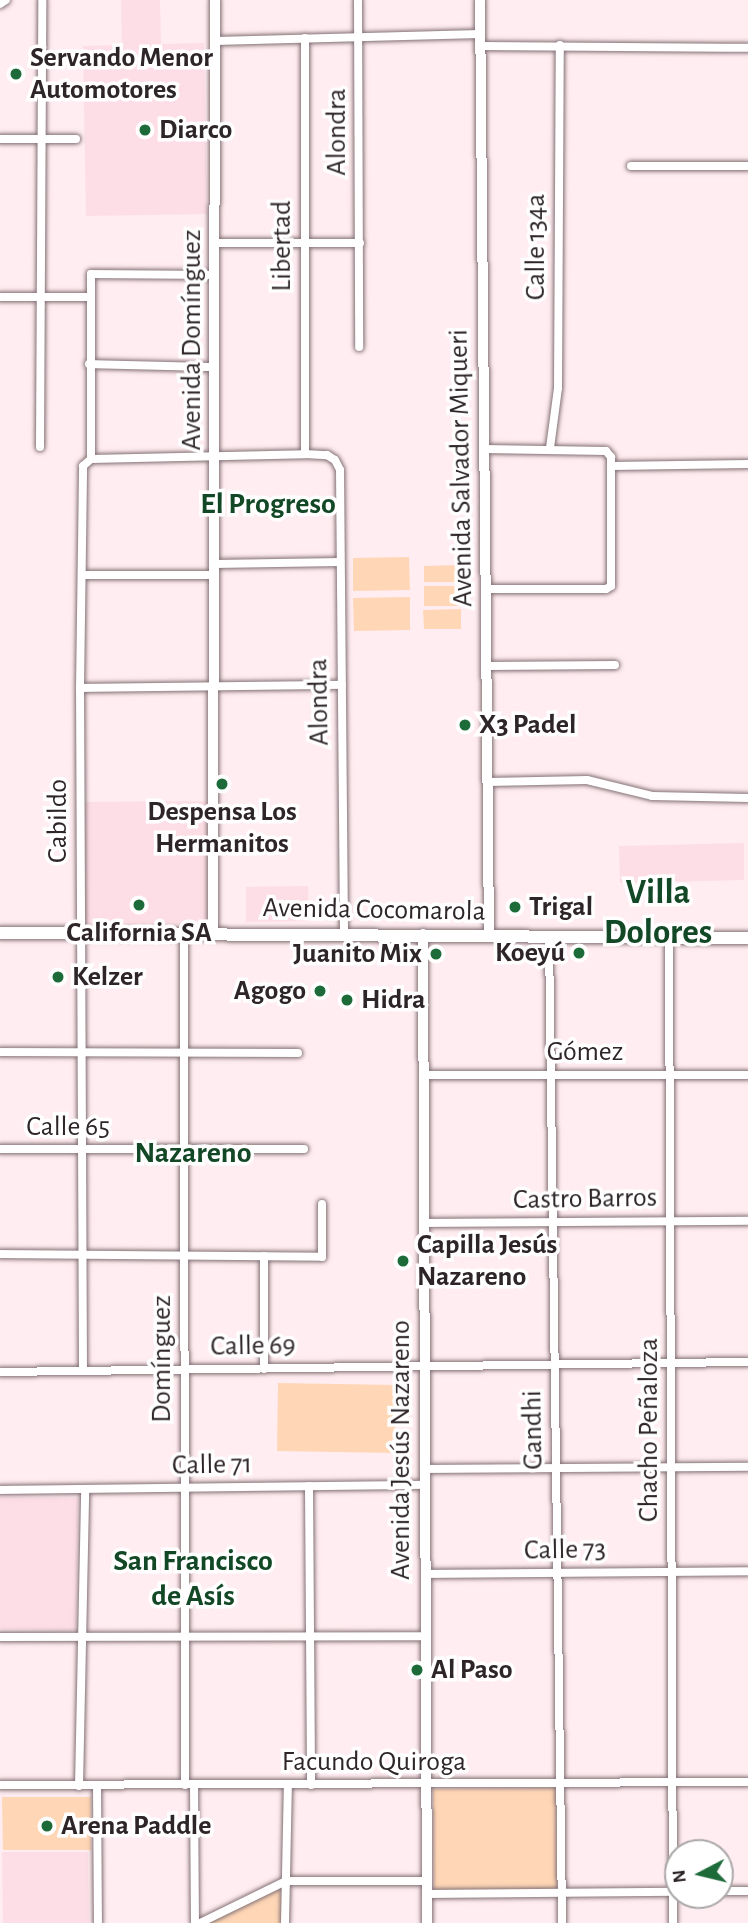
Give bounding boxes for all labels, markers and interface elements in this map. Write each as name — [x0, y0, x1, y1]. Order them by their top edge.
place label: Servando Menor Automotores — [30, 41, 213, 107]
marker: Servando Menor Automotores — [8, 66, 24, 82]
street label: Alondra — [320, 88, 354, 176]
place label: Diarco — [159, 113, 232, 147]
marker: Diarco — [137, 122, 153, 138]
street label: Calle 134a — [519, 194, 553, 300]
street label: Libertad — [265, 200, 299, 292]
street label: Avenida Domínguez — [175, 230, 209, 450]
street label: Avenida Salvador Miqueri — [442, 329, 480, 607]
district label: El Progreso — [200, 486, 336, 522]
street label: Alondra — [301, 658, 337, 746]
place label: X3 Padel — [479, 708, 576, 742]
marker: X3 Padel — [457, 717, 473, 733]
marker: Despensa Los Hermanitos — [214, 776, 230, 792]
street label: Cabildo — [41, 779, 75, 863]
place label: Despensa Los Hermanitos — [147, 795, 297, 861]
district label: Villa Dolores — [604, 872, 712, 954]
place label: Trigal — [529, 890, 593, 924]
street label: Avenida Cocomarola — [262, 891, 486, 929]
marker: California SA — [131, 897, 147, 913]
marker: Trigal — [507, 899, 523, 915]
place label: California SA — [66, 916, 212, 950]
place label: Koeyú — [495, 936, 565, 970]
place label: Juanito Mix — [293, 937, 422, 971]
marker: Koeyú — [571, 945, 587, 961]
marker: Juanito Mix — [428, 946, 444, 962]
place label: Kelzer — [72, 960, 143, 994]
marker: Kelzer — [50, 969, 66, 985]
place label: Agogo — [234, 974, 306, 1008]
marker: Agogo — [312, 983, 328, 999]
place label: Hidra — [361, 983, 425, 1017]
marker: Hidra — [339, 992, 355, 1008]
street label: Gómez — [547, 1035, 623, 1069]
street label: Calle 65 — [26, 1110, 110, 1144]
district label: Nazareno — [134, 1135, 252, 1171]
street label: Castro Barros — [513, 1181, 657, 1217]
place label: Capilla Jesús Nazareno — [417, 1228, 557, 1294]
marker: Capilla Jesús Nazareno — [395, 1253, 411, 1269]
street label: Domínguez — [145, 1295, 179, 1423]
street label: Avenida Jesús Nazareno — [384, 1320, 418, 1580]
street label: Calle 69 — [210, 1328, 296, 1364]
street label: Chacho Peñaloza — [632, 1338, 666, 1522]
street label: Gandhi — [516, 1390, 550, 1470]
street label: Calle 71 — [172, 1448, 252, 1482]
street label: Calle 73 — [524, 1532, 606, 1568]
district label: San Francisco de Asís — [113, 1543, 273, 1614]
place label: Al Paso — [431, 1653, 513, 1687]
marker: Al Paso — [409, 1662, 425, 1678]
street label: Facundo Quiroga — [282, 1745, 466, 1779]
place label: Arena Paddle — [61, 1809, 211, 1843]
marker: Arena Paddle — [39, 1818, 55, 1834]
north arrow — [664, 1839, 734, 1909]
text: N — [669, 1869, 690, 1884]

